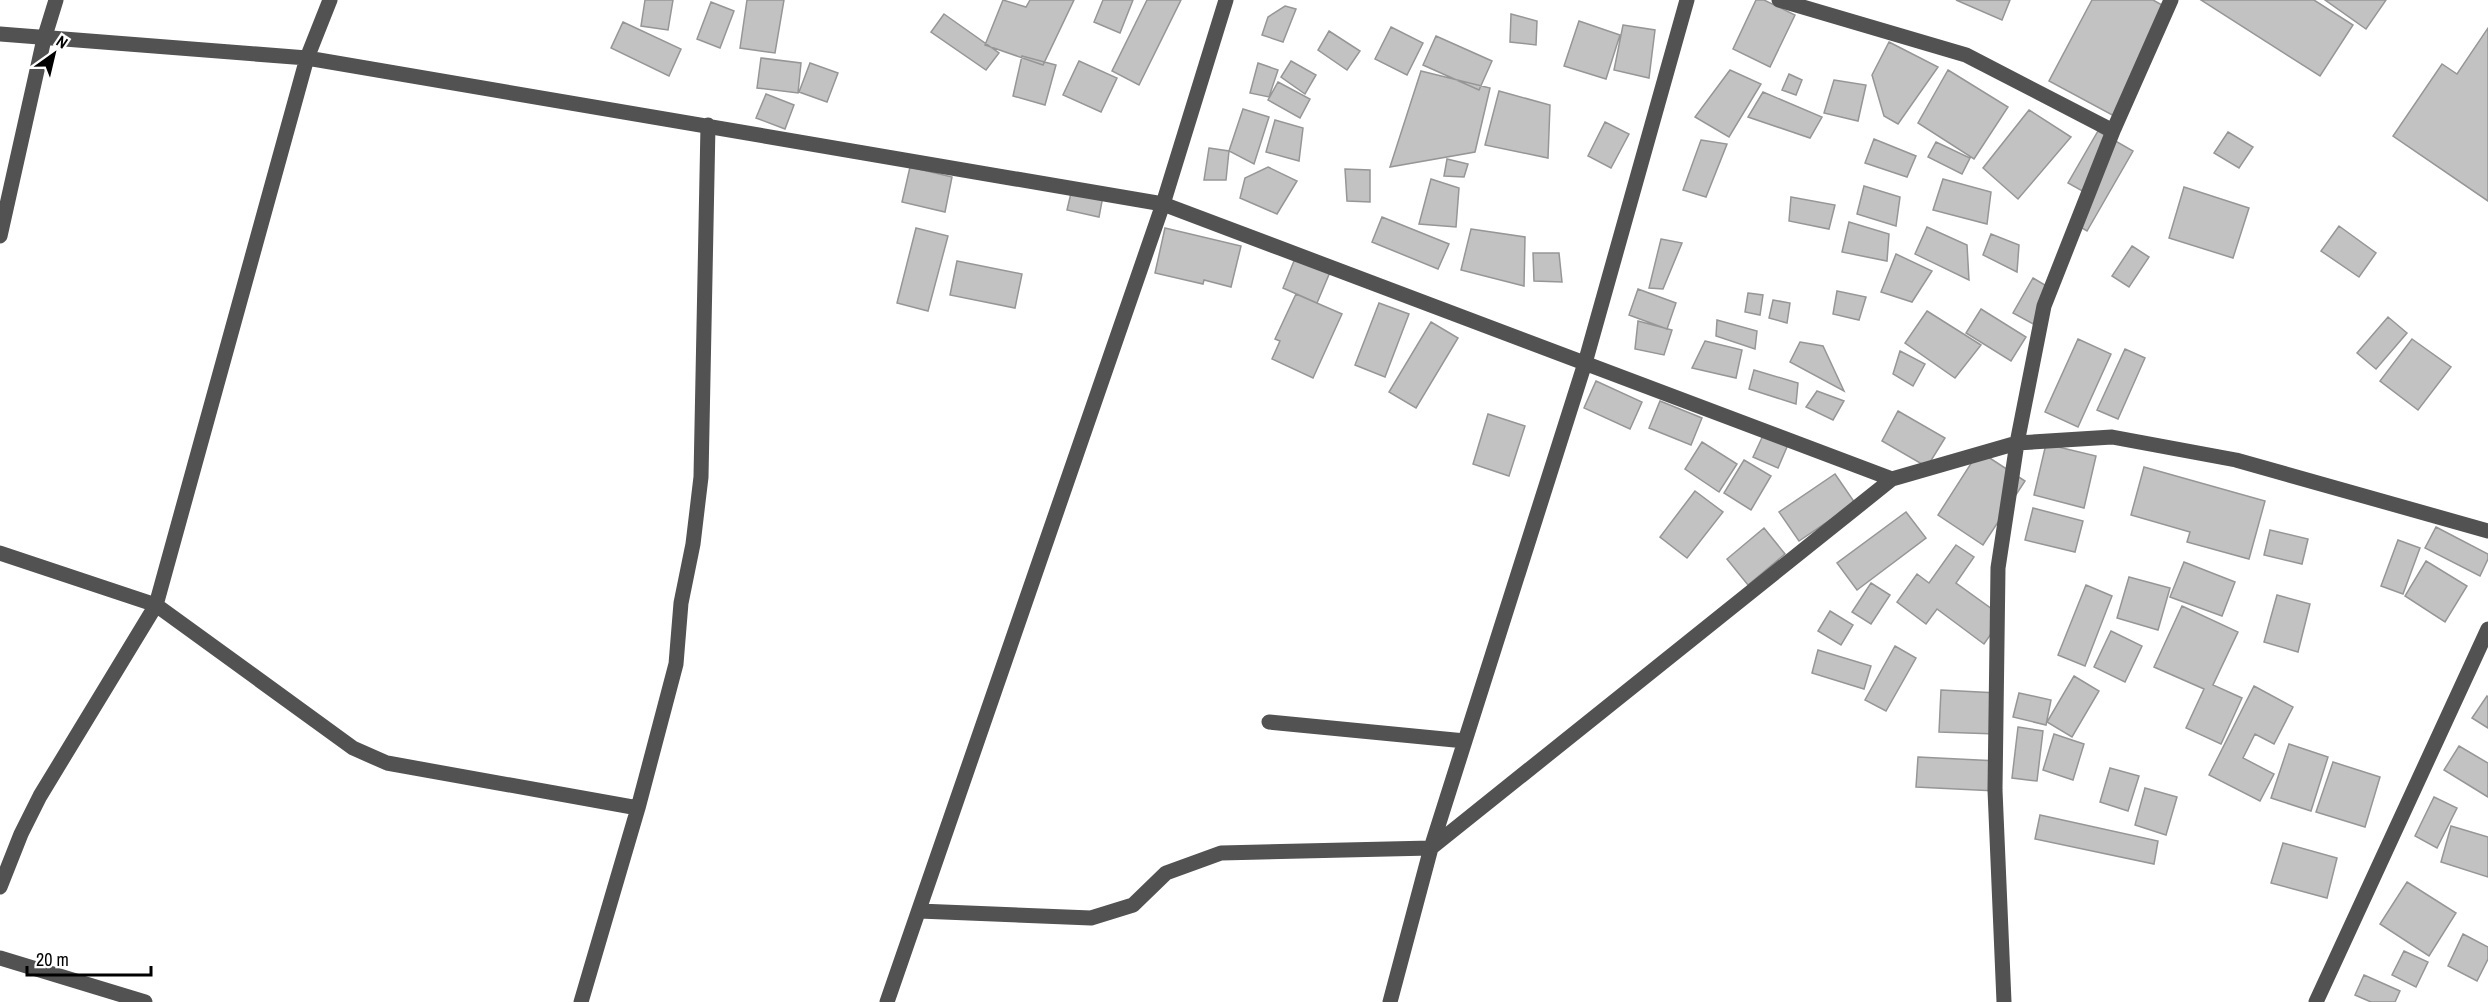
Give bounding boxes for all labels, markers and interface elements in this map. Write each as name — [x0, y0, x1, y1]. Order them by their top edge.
north arrow — [24, 24, 84, 84]
text: N — [52, 30, 72, 53]
scale bar — [27, 939, 152, 977]
text: 20 m — [36, 947, 69, 972]

